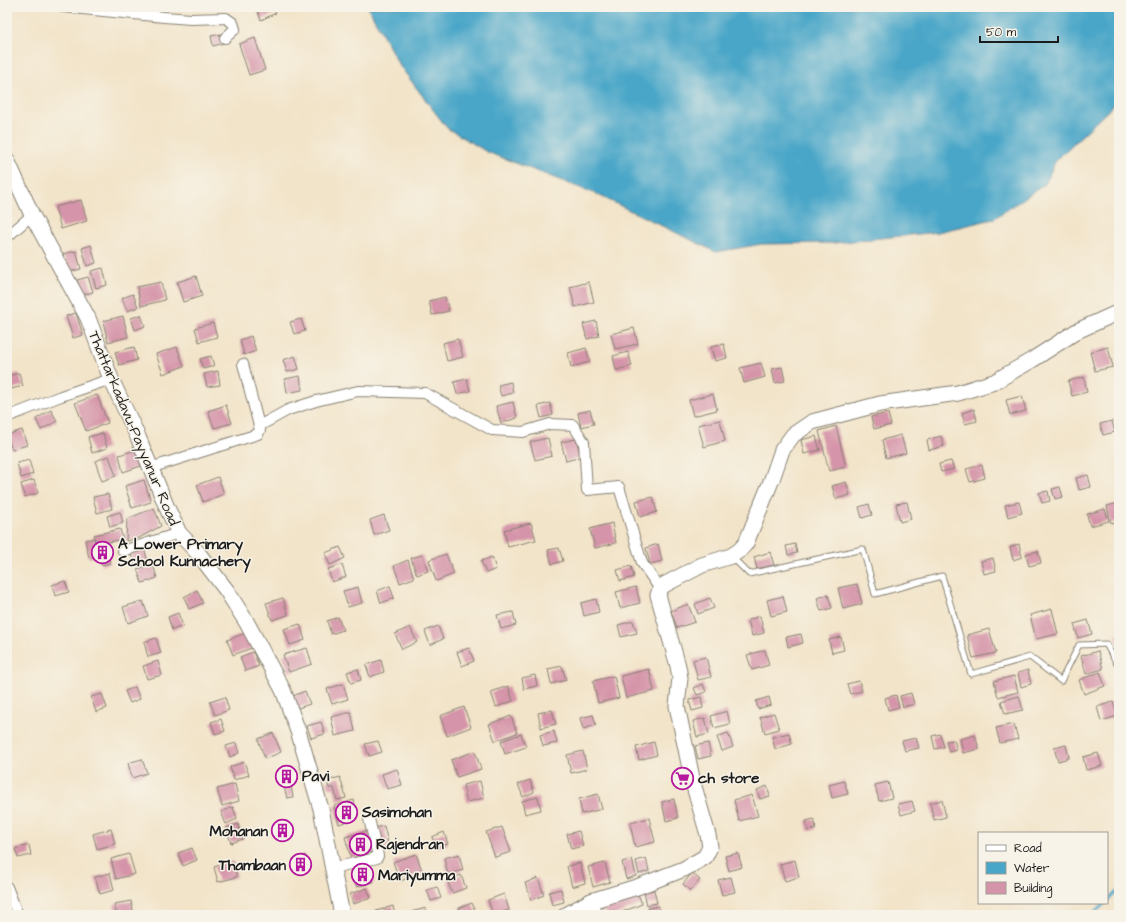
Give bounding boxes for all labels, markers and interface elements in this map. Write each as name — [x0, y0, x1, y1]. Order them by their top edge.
scale bar — [980, 18, 1058, 44]
text: 50 m — [986, 24, 1017, 41]
street label: Thattarkadavu-Payyanur Road — [82, 328, 184, 530]
place label: A Lower Primary School Kunnachery — [117, 534, 251, 573]
building icon: A Lower Primary School Kunnachery — [90, 540, 116, 566]
building icon: Pavi — [273, 763, 299, 789]
supermarket icon: ch store — [669, 765, 695, 791]
place label: Pavi — [302, 766, 330, 787]
place label: ch store — [698, 768, 759, 789]
building icon: Sasimohan — [333, 799, 359, 825]
place label: Sasimohan — [361, 802, 432, 823]
building icon: Mohanan — [270, 818, 296, 844]
place label: Mohanan — [209, 821, 268, 842]
building icon: Rajendran — [347, 831, 373, 857]
legend — [978, 832, 1108, 904]
place label: Rajendran — [376, 834, 444, 855]
text: Road — [1014, 840, 1042, 857]
building icon: Thambaan — [288, 852, 314, 878]
place label: Thambaan — [218, 855, 287, 876]
text: Water — [1014, 860, 1050, 877]
building icon: Mariyumma — [350, 862, 376, 888]
place label: Mariyumma — [378, 865, 456, 887]
text: Building — [1014, 880, 1052, 898]

